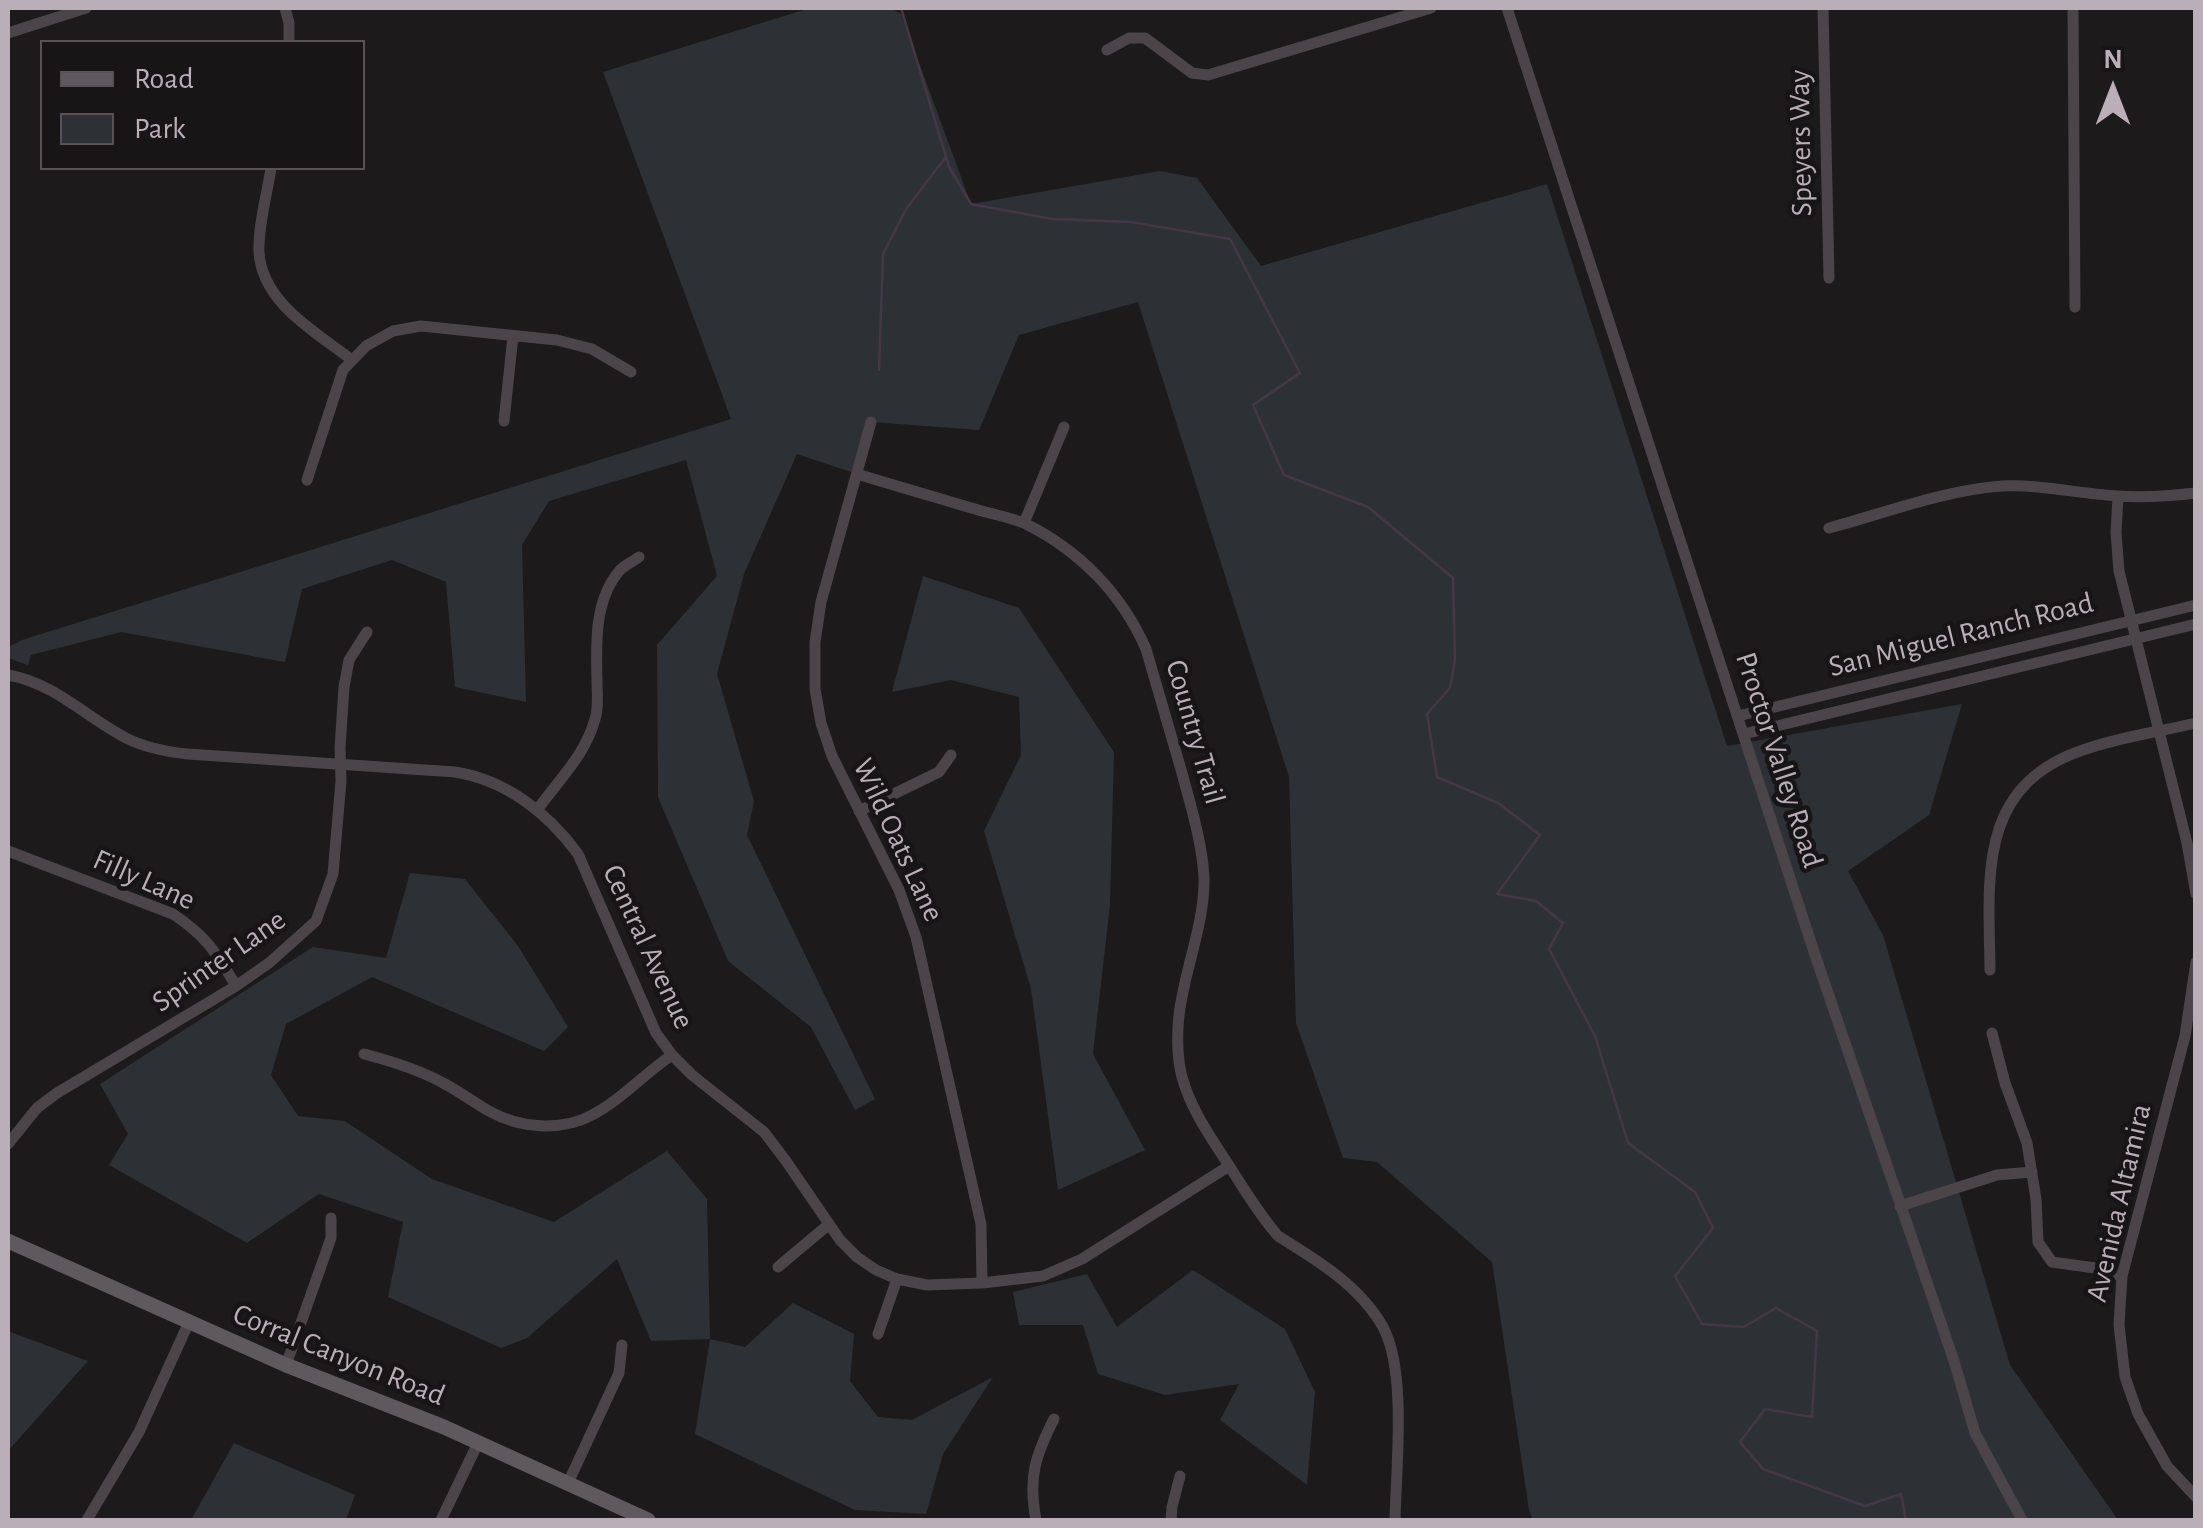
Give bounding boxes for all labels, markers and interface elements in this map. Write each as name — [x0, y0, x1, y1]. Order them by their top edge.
legend — [40, 40, 365, 170]
north arrow — [2063, 40, 2163, 140]
text: N — [2103, 46, 2123, 74]
text: Road — [134, 64, 194, 94]
street label: Speyers Way — [1782, 69, 1820, 217]
text: Park — [134, 114, 186, 144]
street label: San Miguel Ranch Road — [1825, 585, 2097, 685]
street label: Proctor Valley Road — [1727, 648, 1831, 872]
street label: Country Trail — [1157, 656, 1233, 808]
street label: Wild Oats Lane — [845, 753, 951, 927]
street label: Filly Lane — [87, 842, 201, 918]
street label: Central Avenue — [594, 859, 702, 1035]
street label: Sprinter Lane — [145, 902, 293, 1020]
street label: Avenida Altamira — [2079, 1100, 2159, 1306]
street label: Corral Canyon Road — [228, 1296, 450, 1414]

